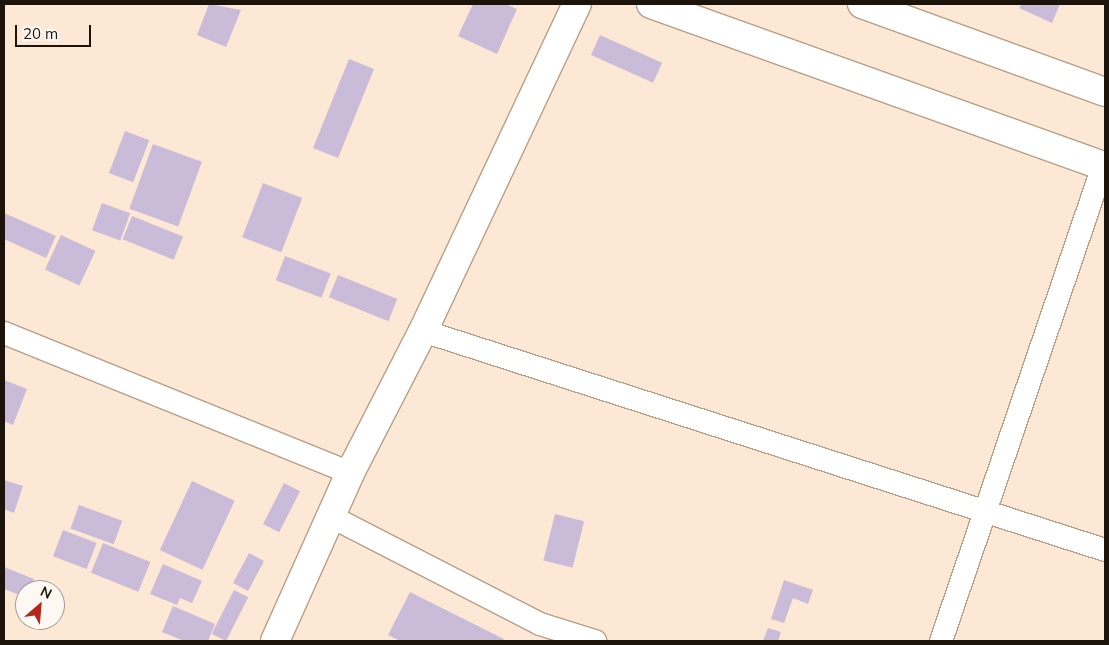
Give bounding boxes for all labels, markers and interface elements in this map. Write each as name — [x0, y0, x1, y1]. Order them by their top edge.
scale bar — [18, 15, 94, 47]
text: 20 m — [23, 24, 58, 43]
north arrow — [15, 580, 65, 630]
text: N — [38, 582, 55, 603]

